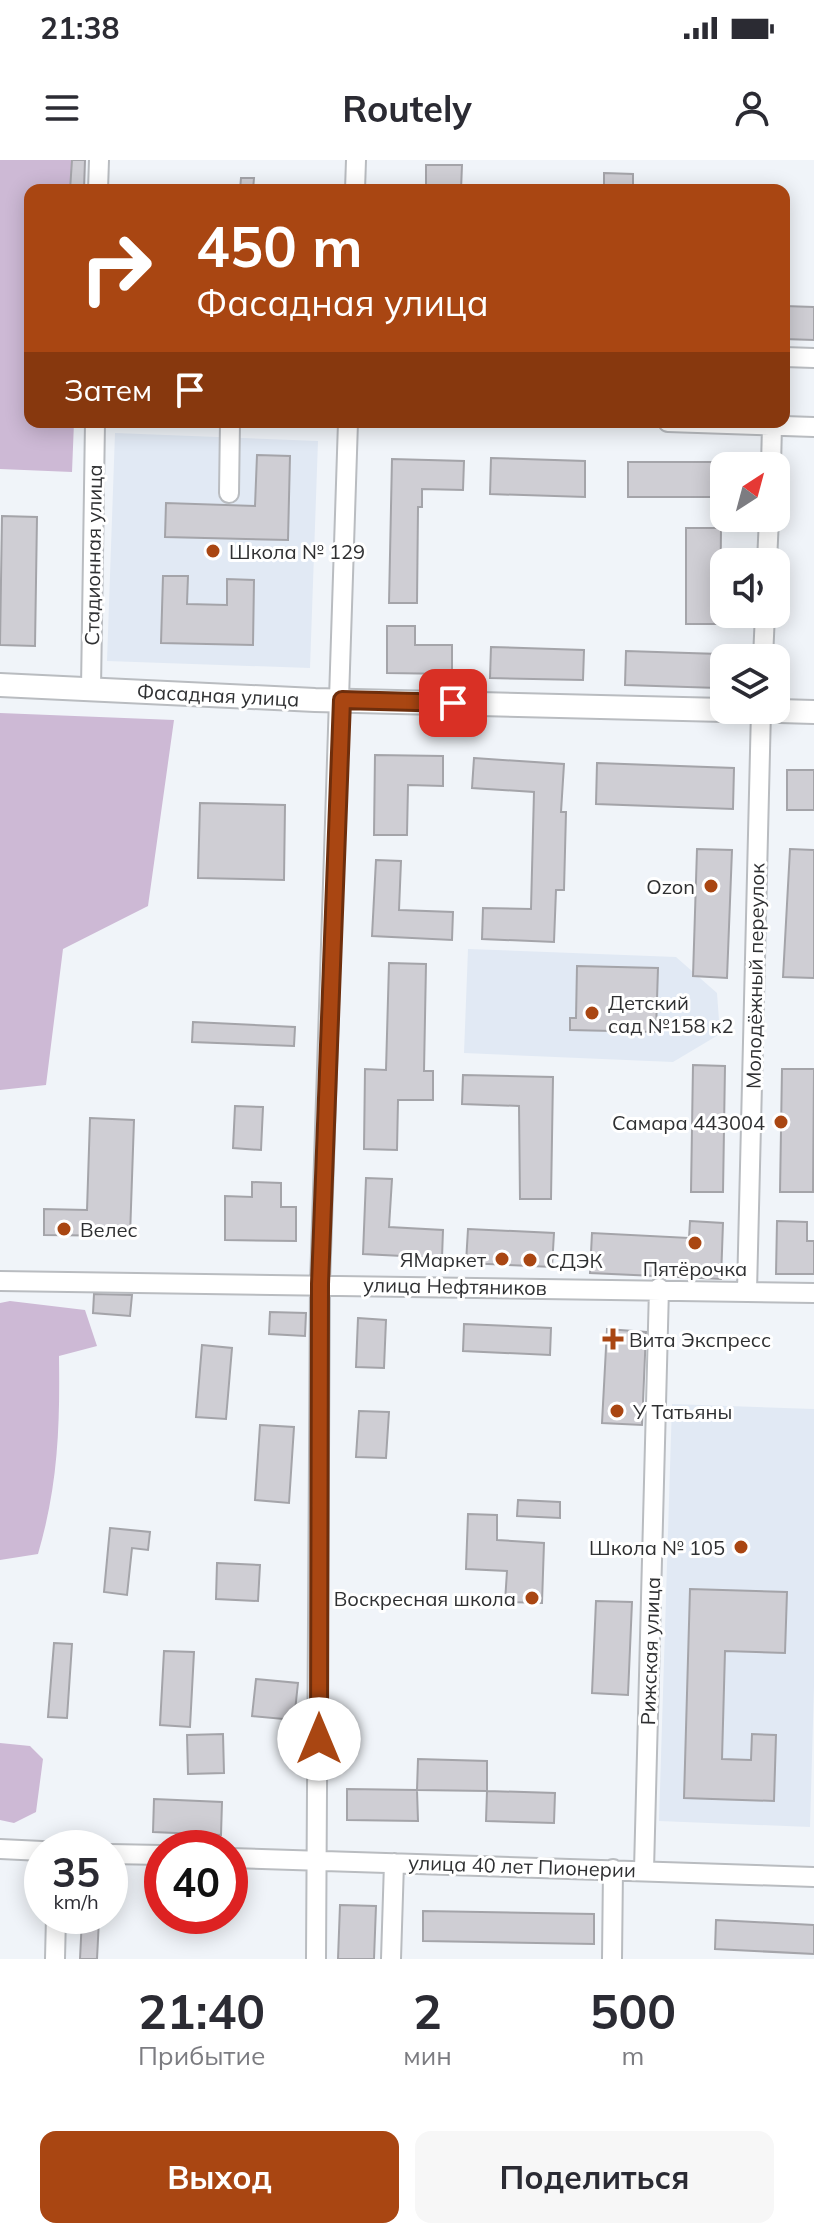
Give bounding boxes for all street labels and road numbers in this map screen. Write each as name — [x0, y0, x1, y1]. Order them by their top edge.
street label: Стадионная улица — [79, 464, 107, 646]
street label: Фасадная улица — [136, 678, 300, 712]
street label: Молодёжный переулок — [741, 863, 769, 1089]
street label: улица Нефтяников — [363, 1272, 547, 1300]
street label: Рижская улица — [635, 1576, 665, 1726]
street label: улица 40 лет Пионерии — [408, 1850, 636, 1882]

